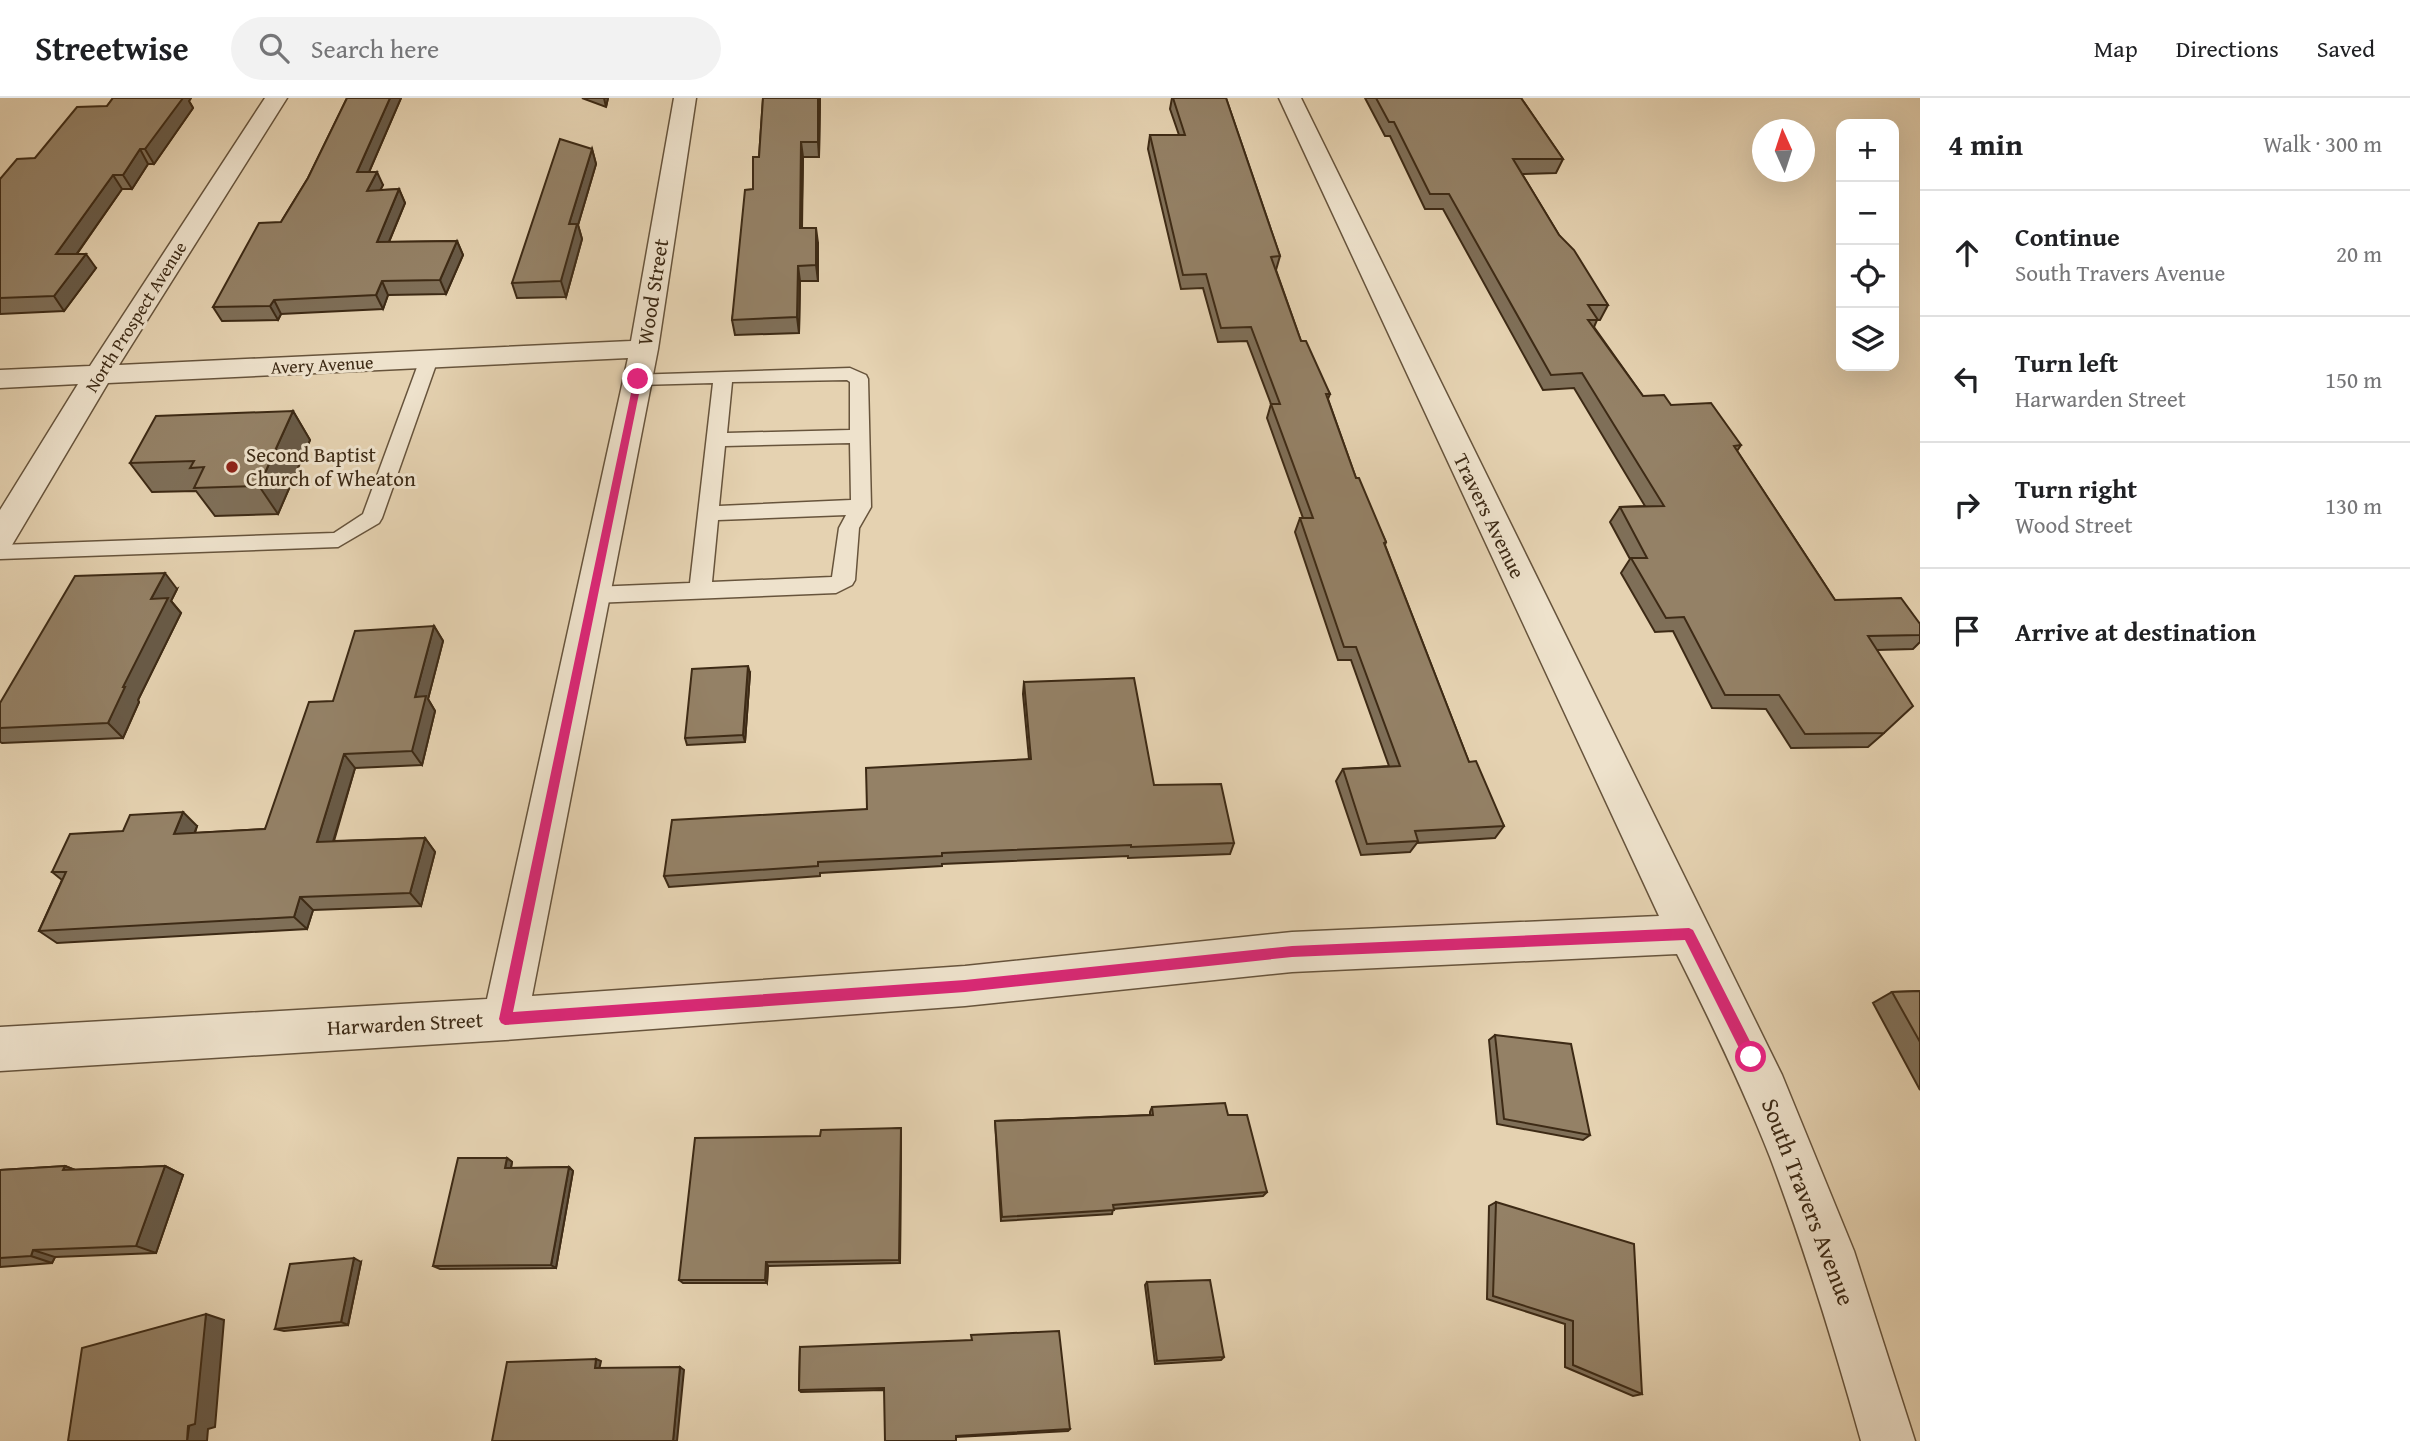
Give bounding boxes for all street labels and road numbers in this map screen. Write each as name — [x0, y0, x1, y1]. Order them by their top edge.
street label: North Prospect Avenue — [78, 236, 193, 398]
street label: Wood Street — [629, 236, 676, 347]
street label: Avery Avenue — [270, 348, 374, 381]
street label: Travers Avenue — [1446, 448, 1533, 584]
street label: Harwarden Street — [326, 1004, 484, 1043]
street label: South Travers Avenue — [1753, 1093, 1864, 1310]

